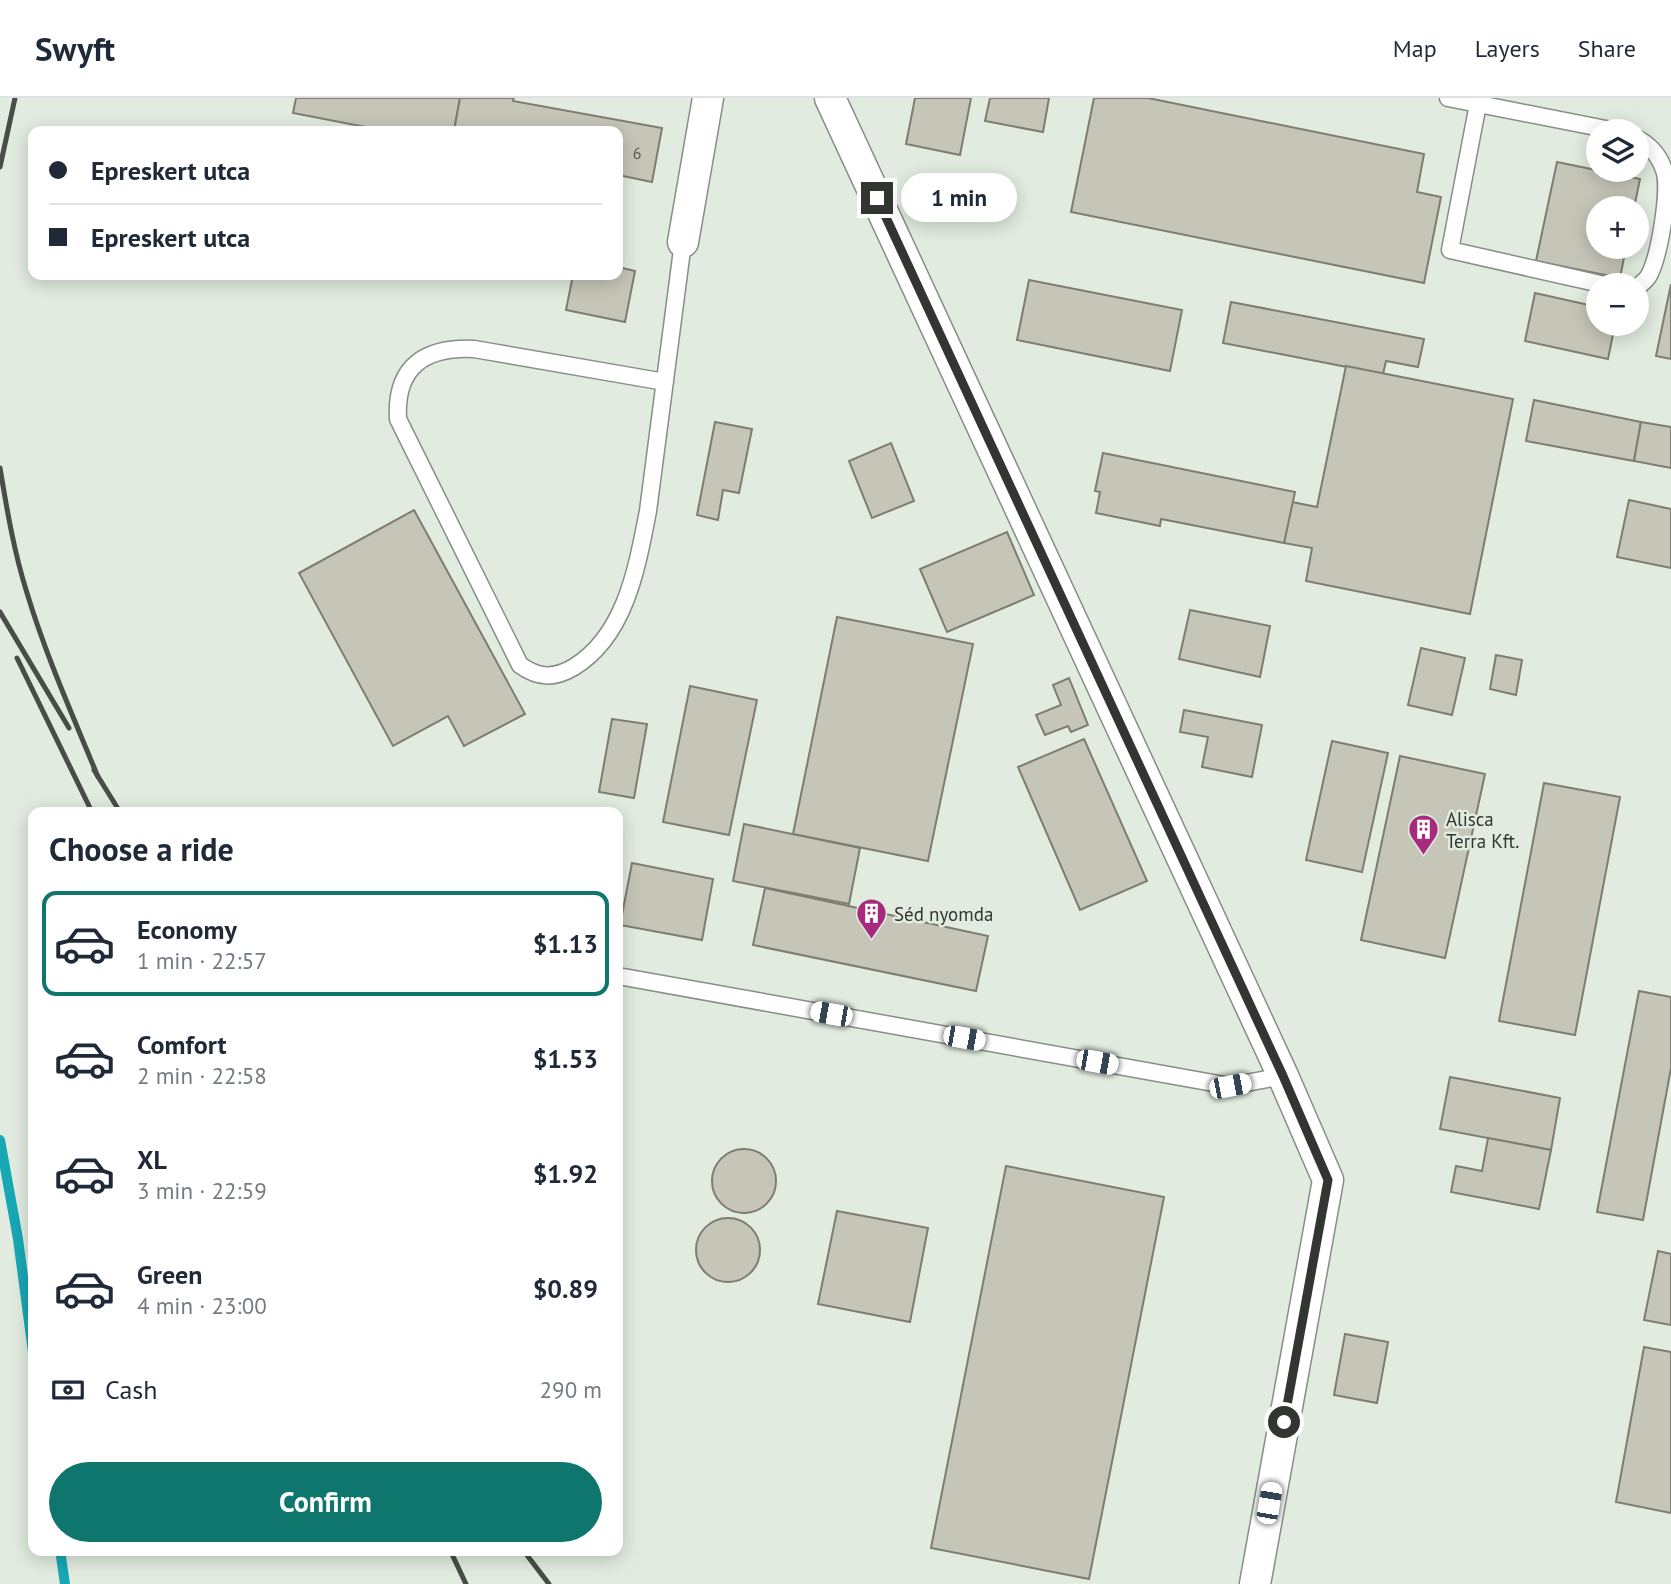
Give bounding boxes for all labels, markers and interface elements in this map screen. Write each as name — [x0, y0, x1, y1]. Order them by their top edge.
text: Swyft — [35, 27, 115, 70]
text: Map — [1393, 33, 1437, 64]
text: Layers — [1475, 33, 1540, 64]
text: Share — [1578, 33, 1636, 64]
map controls — [1586, 119, 1649, 336]
button: layers — [1586, 119, 1649, 182]
house number: 6 — [633, 143, 641, 163]
text: Epreskert utca — [91, 154, 250, 187]
callout: 1 min — [902, 174, 1017, 222]
route end — [861, 182, 893, 214]
text: 1 min — [931, 183, 987, 212]
button: + — [1586, 196, 1649, 259]
text: Epreskert utca — [91, 221, 250, 254]
button: − — [1586, 273, 1649, 336]
place label: Alisca Terra Kft. — [1446, 807, 1519, 853]
building icon: Alisca Terra Kft. — [1406, 813, 1440, 857]
text: Choose a ride — [49, 828, 234, 870]
building icon: Séd nyomda — [854, 897, 888, 941]
place label: Séd nyomda — [894, 902, 993, 926]
icon: car — [53, 912, 116, 975]
text: Economy — [137, 913, 237, 946]
text: $1.13 — [533, 927, 598, 960]
text: 1 min · 22:57 — [137, 946, 267, 975]
car — [809, 1000, 854, 1028]
car — [942, 1024, 987, 1052]
icon: car — [53, 1027, 116, 1090]
text: Comfort — [137, 1028, 227, 1061]
text: $1.53 — [533, 1042, 598, 1075]
car — [1075, 1048, 1120, 1076]
text: 2 min · 22:58 — [137, 1061, 267, 1090]
car — [1208, 1072, 1253, 1100]
icon: car — [53, 1142, 116, 1205]
text: XL — [137, 1143, 167, 1176]
text: $1.92 — [533, 1157, 598, 1190]
text: 3 min · 22:59 — [137, 1176, 267, 1205]
icon: car — [53, 1257, 116, 1320]
text: Green — [137, 1258, 202, 1291]
text: $0.89 — [533, 1272, 598, 1305]
text: 4 min · 23:00 — [137, 1291, 267, 1320]
icon: cash — [49, 1371, 87, 1409]
text: Cash — [105, 1373, 157, 1406]
text: 290 m — [540, 1375, 602, 1404]
route start — [1268, 1406, 1300, 1438]
button: Confirm — [49, 1462, 602, 1542]
car — [1256, 1480, 1283, 1526]

